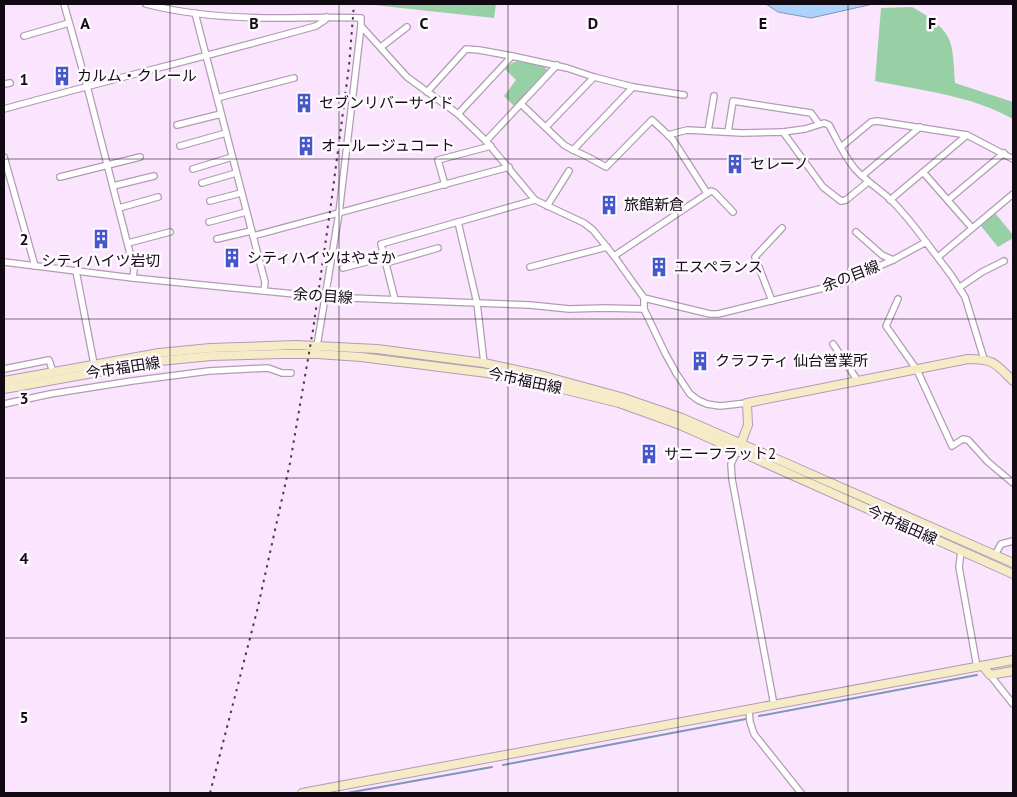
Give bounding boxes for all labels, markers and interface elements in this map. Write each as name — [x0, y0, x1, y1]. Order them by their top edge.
text: A — [80, 13, 90, 33]
text: B — [249, 13, 259, 33]
text: C — [420, 13, 429, 33]
text: D — [588, 13, 598, 33]
text: E — [759, 13, 767, 33]
text: F — [928, 13, 936, 33]
building icon: カルム・クレール — [51, 65, 73, 87]
place label: カルム・クレール — [77, 66, 197, 85]
text: 1 — [19, 69, 29, 89]
building icon: セブンリバーサイド — [293, 92, 315, 114]
place label: セブンリバーサイド — [319, 93, 454, 112]
building icon: オールージュコート — [295, 135, 317, 157]
place label: オールージュコート — [321, 136, 455, 155]
building icon: セレーノ — [724, 153, 746, 175]
place label: セレーノ — [750, 154, 809, 173]
building icon: 旅館新倉 — [598, 194, 620, 216]
place label: 旅館新倉 — [624, 195, 684, 214]
building icon: シティハイツ岩切 — [90, 228, 112, 250]
text: 2 — [19, 229, 29, 249]
building icon: シティハイツはやさか — [221, 247, 243, 269]
place label: シティハイツはやさか — [247, 248, 396, 267]
place label: シティハイツ岩切 — [42, 251, 160, 270]
building icon: エスペランス — [648, 256, 670, 278]
street label: 余の目線 — [819, 256, 882, 295]
place label: エスペランス — [674, 257, 763, 276]
street label: 余の目線 — [292, 284, 354, 307]
building icon: クラフティ 仙台営業所 — [689, 350, 711, 372]
place label: クラフティ 仙台営業所 — [715, 351, 868, 370]
street label: 今市福田線 — [84, 352, 161, 383]
street label: 今市福田線 — [486, 363, 564, 398]
text: 3 — [19, 388, 29, 408]
building icon: サニーフラット2 — [638, 443, 660, 465]
place label: サニーフラット2 — [664, 444, 776, 463]
street label: 今市福田線 — [864, 501, 940, 548]
text: 4 — [19, 548, 29, 568]
text: 5 — [19, 707, 29, 727]

